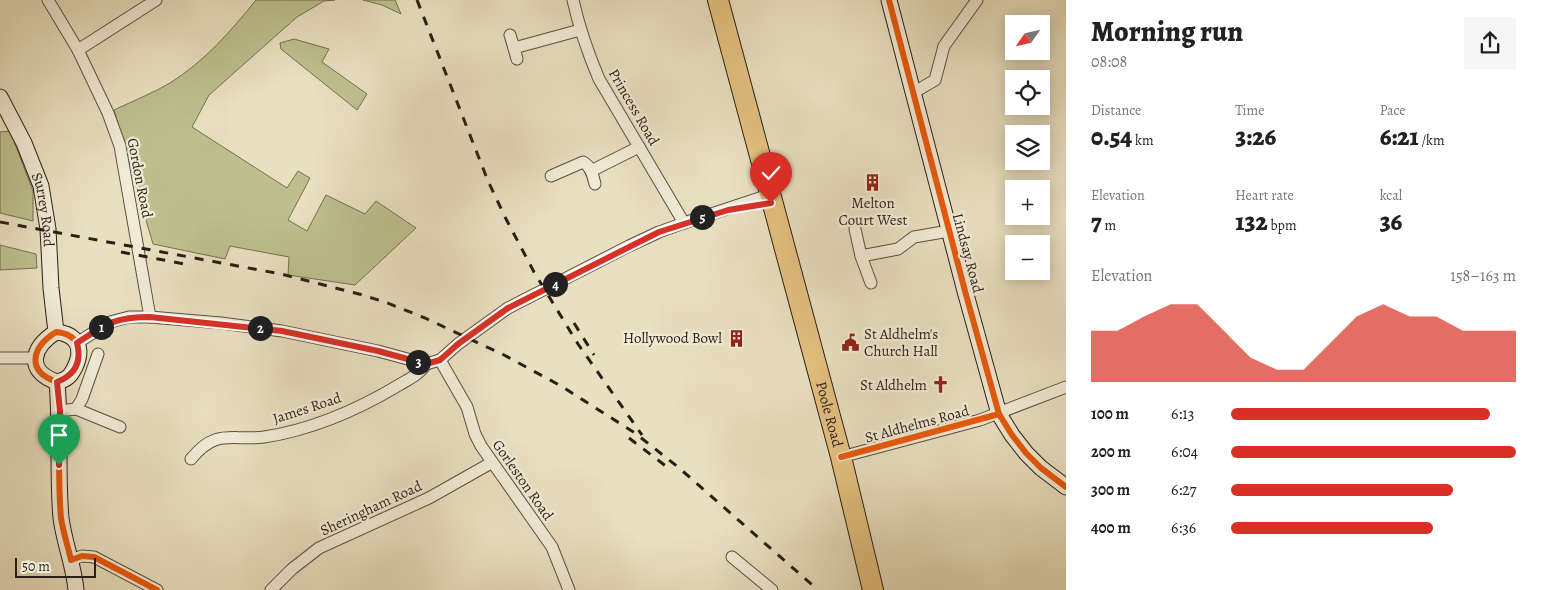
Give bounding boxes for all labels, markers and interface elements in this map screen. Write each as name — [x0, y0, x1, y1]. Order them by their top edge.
text: Morning run — [1091, 13, 1243, 51]
north arrow — [1005, 15, 1050, 60]
map controls — [1005, 15, 1050, 280]
button: share — [1464, 17, 1516, 69]
text: 08:08 — [1091, 51, 1127, 73]
street label: Princess Road — [604, 65, 664, 150]
button: locate — [1005, 70, 1050, 115]
text: Distance — [1091, 101, 1141, 120]
text: Time — [1235, 101, 1264, 120]
text: Pace — [1380, 101, 1406, 120]
text: 0.54 — [1091, 120, 1132, 154]
text: 3:26 — [1235, 120, 1276, 154]
text: 6:21 — [1380, 120, 1419, 154]
button: layers — [1005, 125, 1050, 170]
text: km — [1132, 131, 1154, 150]
text: /km — [1419, 131, 1445, 150]
street label: Gordon Road — [122, 136, 158, 220]
pin — [750, 152, 792, 203]
icon: check — [757, 159, 785, 187]
street label: Surrey Road — [27, 170, 59, 248]
building icon: Melton Court West — [863, 172, 883, 192]
button: + — [1005, 180, 1050, 225]
text: Elevation — [1091, 186, 1145, 205]
text: Heart rate — [1235, 186, 1294, 205]
text: kcal — [1380, 186, 1402, 205]
place label: Melton Court West — [839, 193, 907, 230]
pin: 5 — [690, 204, 714, 230]
text: 7 — [1091, 205, 1102, 239]
text: 132 — [1235, 205, 1268, 239]
text: 36 — [1380, 205, 1402, 239]
text: 5 — [700, 208, 705, 227]
street label: Lindsay Road — [948, 211, 988, 296]
text: m — [1102, 216, 1116, 235]
text: bpm — [1268, 216, 1297, 235]
button: − — [1005, 235, 1050, 280]
text: Elevation — [1091, 265, 1152, 287]
text: 158–163 m — [1450, 265, 1516, 287]
pin: 4 — [542, 272, 568, 296]
text: 4 — [552, 275, 559, 294]
pin: 1 — [88, 314, 114, 340]
pin: 2 — [248, 316, 272, 340]
text: 1 — [99, 318, 104, 337]
text: 2 — [257, 319, 264, 338]
place label: St Aldhelm's Church Hall — [864, 324, 938, 361]
place label: Hollywood Bowl — [623, 328, 722, 348]
building icon: Hollywood Bowl — [726, 328, 746, 348]
public building icon: St Aldhelm's Church Hall — [840, 333, 860, 353]
pin: 3 — [406, 350, 430, 374]
text: 3 — [415, 353, 422, 372]
place label: St Aldhelm — [860, 375, 928, 395]
church icon: St Aldhelm — [931, 375, 951, 395]
street label: Poole Road — [811, 379, 848, 450]
street label: James Road — [270, 387, 345, 428]
street label: St Aldhelms Road — [863, 400, 972, 448]
text: 100 m — [1091, 403, 1129, 425]
text: 6:13 — [1171, 403, 1194, 425]
pin — [38, 414, 80, 465]
icon: arrive — [45, 421, 73, 449]
street label: Gorleston Road — [488, 436, 559, 525]
text: 200 m — [1091, 441, 1131, 463]
text: 6:04 — [1171, 441, 1198, 463]
street label: Sheringham Road — [317, 475, 426, 540]
text: 300 m — [1091, 479, 1130, 501]
text: 6:27 — [1171, 479, 1197, 501]
text: 400 m — [1091, 517, 1131, 539]
text: 6:36 — [1171, 517, 1196, 539]
scale bar — [15, 555, 96, 578]
text: 50 m — [22, 557, 50, 576]

